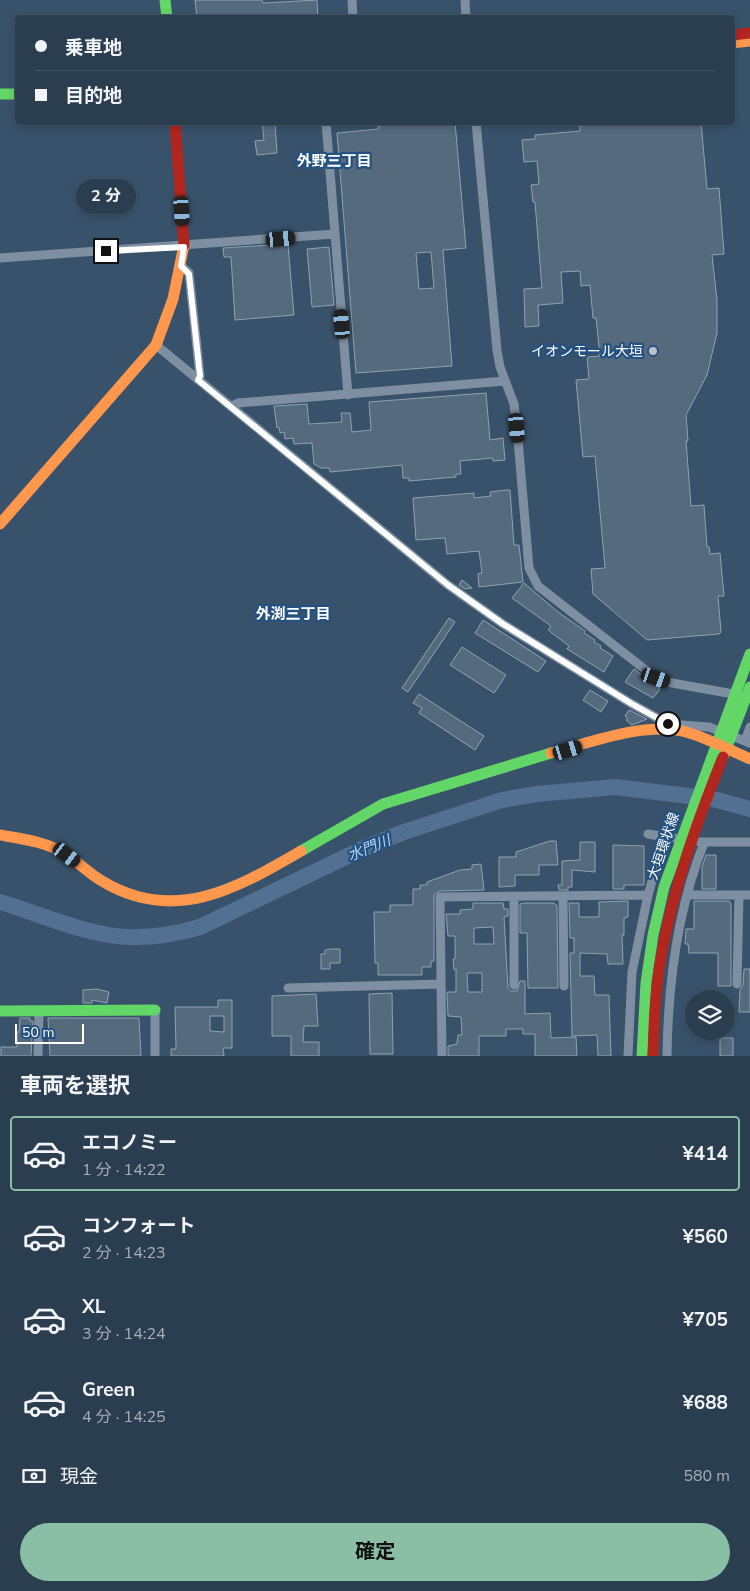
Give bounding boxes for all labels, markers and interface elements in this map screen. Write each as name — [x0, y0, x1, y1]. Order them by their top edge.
text: 乗車地 — [65, 35, 122, 61]
text: 目的地 — [65, 83, 122, 109]
district label: 外野三丁目 — [296, 151, 372, 171]
callout: 2 分 — [76, 178, 136, 214]
text: 2 分 — [91, 185, 121, 207]
car — [173, 196, 190, 226]
car — [265, 230, 296, 248]
route end — [95, 240, 117, 262]
car — [333, 308, 350, 340]
place label: イオンモール大垣 — [531, 342, 643, 361]
marker: イオンモール大垣 — [647, 345, 659, 357]
car — [508, 412, 525, 444]
district label: 外渕三丁目 — [255, 604, 331, 624]
car — [639, 666, 672, 690]
route start — [657, 713, 679, 735]
car — [551, 738, 584, 762]
street label: 大垣環状線 — [643, 810, 684, 882]
water label: 水門川 — [344, 830, 395, 866]
car — [50, 840, 83, 870]
map controls — [685, 990, 735, 1040]
button: layers — [685, 990, 735, 1040]
scale bar — [15, 1021, 84, 1044]
text: 50 m — [22, 1023, 54, 1042]
text: 車両を選択 — [20, 1071, 130, 1101]
text: エコノミー — [82, 1130, 177, 1156]
icon: car — [22, 1131, 67, 1176]
text: ¥414 — [682, 1141, 728, 1167]
text: 1 分 · 14:22 — [82, 1159, 166, 1181]
text: コンフォート — [82, 1213, 195, 1239]
icon: car — [22, 1214, 67, 1259]
text: ¥560 — [682, 1224, 728, 1250]
text: 2 分 · 14:23 — [82, 1242, 166, 1264]
text: XL — [82, 1294, 105, 1320]
icon: car — [22, 1297, 67, 1342]
text: ¥705 — [682, 1307, 728, 1333]
text: 3 分 · 14:24 — [82, 1323, 166, 1345]
text: Green — [82, 1377, 135, 1403]
icon: car — [22, 1380, 67, 1425]
text: ¥688 — [682, 1390, 728, 1416]
text: 4 分 · 14:25 — [82, 1406, 166, 1428]
icon: cash — [20, 1462, 48, 1490]
text: 現金 — [60, 1464, 98, 1490]
text: 580 m — [683, 1465, 730, 1487]
button: 確定 — [20, 1523, 730, 1581]

